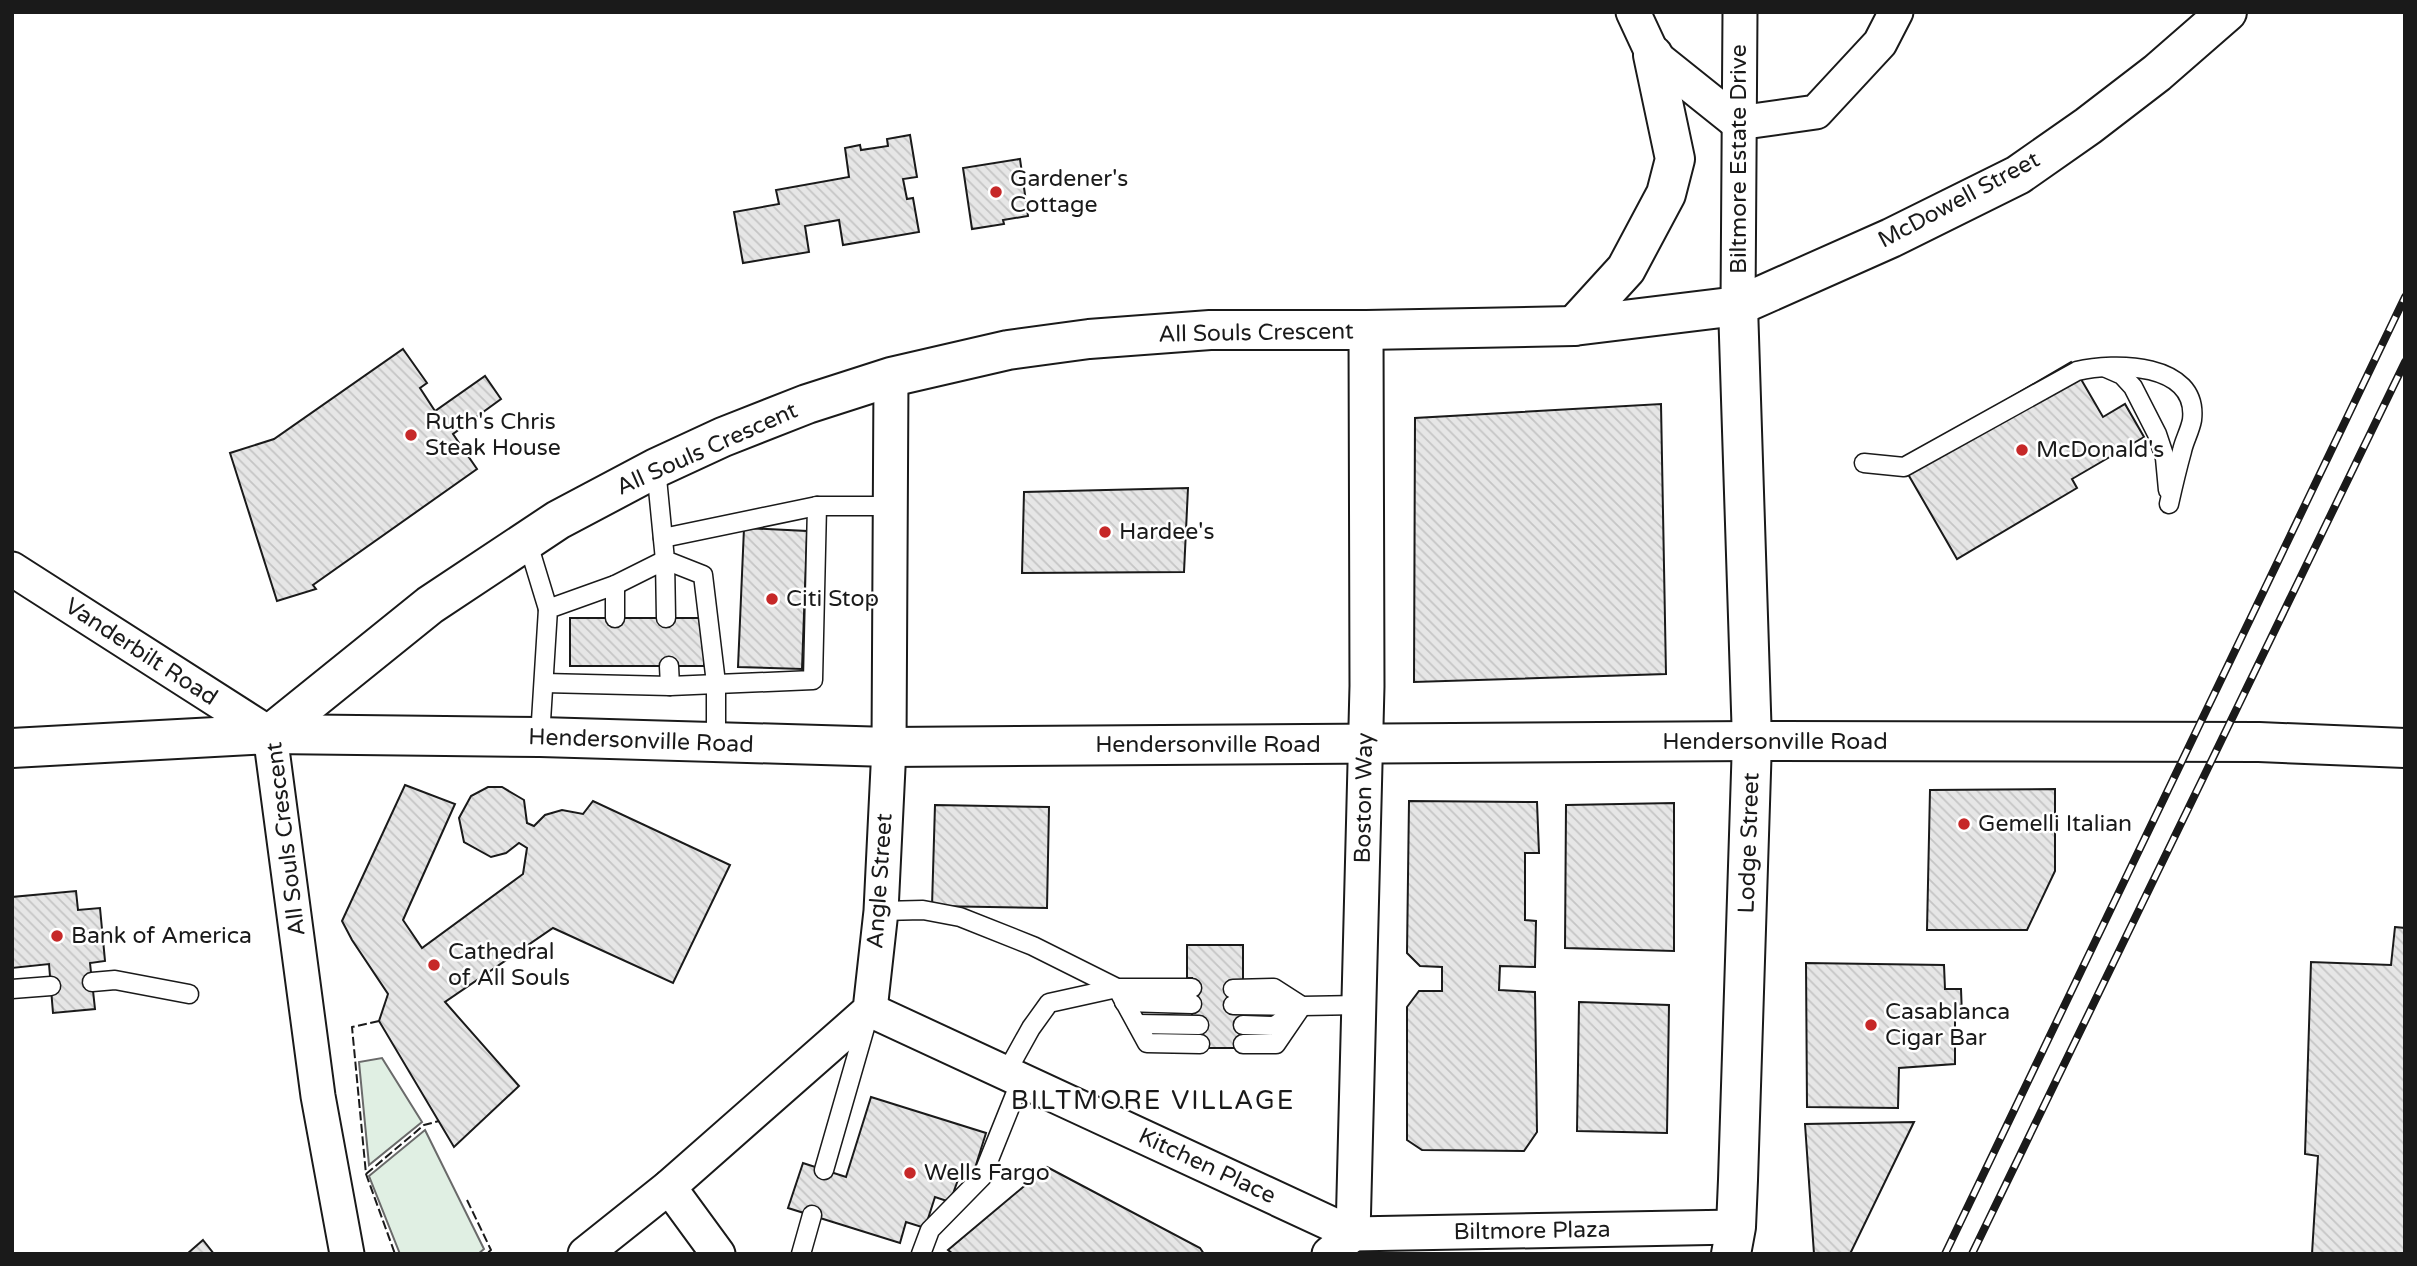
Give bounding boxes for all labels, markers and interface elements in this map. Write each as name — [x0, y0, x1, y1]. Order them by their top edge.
street label: Biltmore Estate Drive — [1725, 44, 1753, 274]
street label: McDowell Street — [1873, 146, 2045, 254]
place label: Gardener's Cottage — [1010, 165, 1128, 219]
marker: Gardener's Cottage — [988, 184, 1004, 200]
street label: All Souls Crescent — [1158, 317, 1354, 349]
street label: All Souls Crescent — [612, 396, 802, 502]
place label: Ruth's Chris Steak House — [425, 408, 561, 462]
marker: Ruth's Chris Steak House — [403, 427, 419, 443]
place label: McDonald's — [2036, 436, 2164, 464]
marker: McDonald's — [2014, 442, 2030, 458]
place label: Hardee's — [1119, 518, 1214, 546]
marker: Hardee's — [1097, 524, 1113, 540]
place label: Citi Stop — [786, 585, 879, 613]
marker: Citi Stop — [764, 591, 780, 607]
street label: Vanderbilt Road — [59, 592, 223, 712]
street label: Hendersonville Road — [528, 723, 754, 759]
street label: Hendersonville Road — [1662, 728, 1888, 756]
street label: Hendersonville Road — [1095, 731, 1321, 759]
street label: Boston Way — [1349, 732, 1379, 864]
street label: All Souls Crescent — [260, 740, 312, 938]
street label: Lodge Street — [1733, 772, 1765, 914]
place label: Gemelli Italian — [1978, 810, 2132, 838]
street label: Angle Street — [861, 812, 899, 950]
marker: Gemelli Italian — [1956, 816, 1972, 832]
place label: Bank of America — [71, 922, 252, 950]
marker: Bank of America — [49, 928, 65, 944]
place label: Cathedral of All Souls — [448, 938, 570, 992]
marker: Cathedral of All Souls — [426, 957, 442, 973]
place label: Casablanca Cigar Bar — [1885, 998, 2010, 1052]
marker: Casablanca Cigar Bar — [1863, 1017, 1879, 1033]
district label: BILTMORE VILLAGE — [1011, 1085, 1295, 1116]
street label: Kitchen Place — [1134, 1122, 1280, 1210]
place label: Wells Fargo — [924, 1159, 1050, 1187]
marker: Wells Fargo — [902, 1165, 918, 1181]
street label: Biltmore Plaza — [1453, 1216, 1611, 1246]

